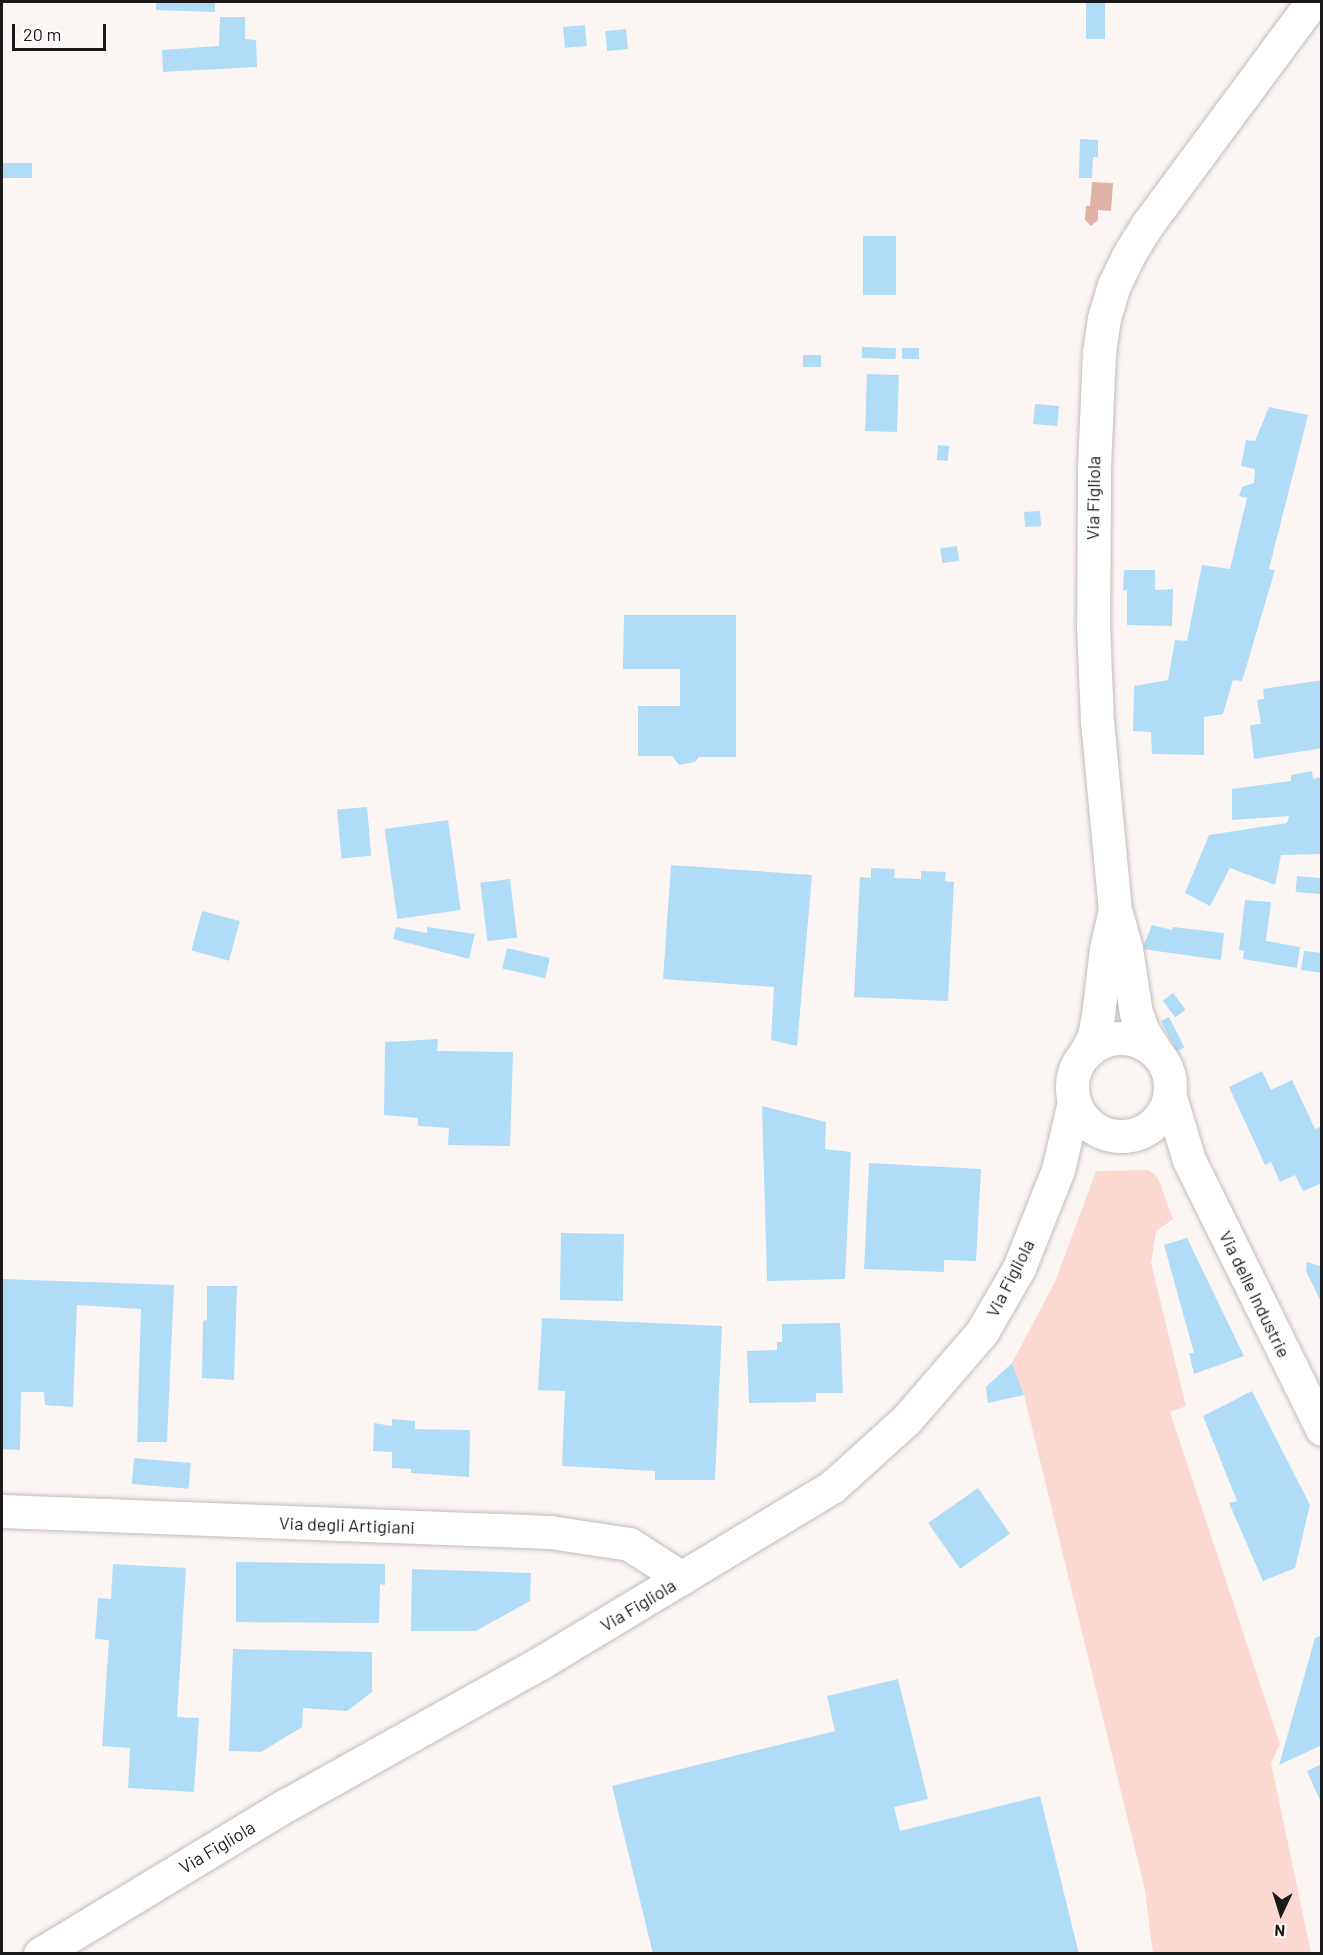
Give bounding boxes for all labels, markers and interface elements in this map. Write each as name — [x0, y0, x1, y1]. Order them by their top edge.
scale bar — [15, 12, 110, 50]
text: 20 m — [23, 23, 61, 45]
street label: Via Figliola — [1081, 456, 1105, 540]
street label: Via delle Industrie — [1215, 1227, 1295, 1361]
street label: Via Figliola — [981, 1236, 1039, 1320]
street label: Via degli Artigiani — [279, 1512, 415, 1538]
street label: Via Figliola — [596, 1574, 680, 1636]
street label: Via Figliola — [175, 1816, 259, 1878]
north arrow — [1251, 1883, 1311, 1943]
text: N — [1274, 1922, 1286, 1941]

